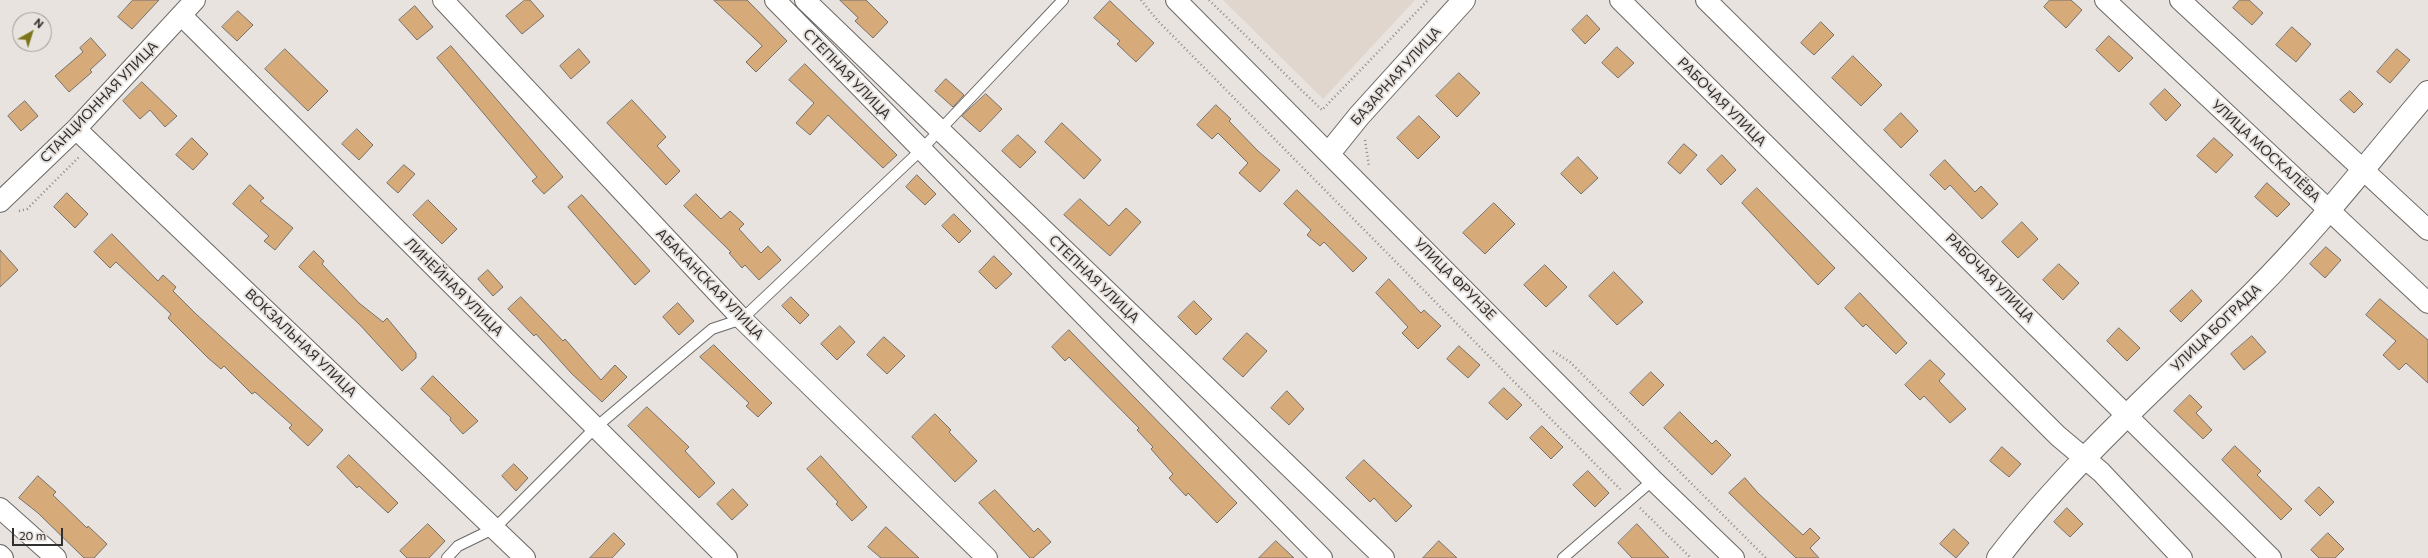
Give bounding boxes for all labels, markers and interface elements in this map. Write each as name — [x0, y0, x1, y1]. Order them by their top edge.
north arrow — [12, 12, 52, 52]
text: N — [32, 15, 47, 31]
street label: БАЗАРНАЯ УЛИЦА — [1347, 23, 1445, 129]
street label: СТЕПНАЯ УЛИЦА — [800, 25, 894, 123]
street label: СТАНЦИОННАЯ УЛИЦА — [37, 38, 161, 166]
street label: РАБОЧАЯ УЛИЦА — [1674, 54, 1770, 150]
street label: УЛИЦА МОСКАЛЁВА — [2208, 96, 2324, 206]
street label: АБАКАНСКАЯ УЛИЦА — [653, 225, 767, 343]
street label: РАБОЧАЯ УЛИЦА — [1942, 230, 2038, 326]
street label: СТЕПНАЯ УЛИЦА — [1045, 232, 1143, 326]
street label: ЛИНЕЙНАЯ УЛИЦА — [401, 234, 507, 340]
street label: УЛИЦА ФРУНЗЕ — [1410, 234, 1500, 324]
street label: УЛИЦА БОГРАДА — [2167, 281, 2265, 375]
street label: ВОКЗАЛЬНАЯ УЛИЦА — [242, 285, 360, 401]
scale bar — [14, 520, 65, 546]
text: 20 m — [19, 528, 46, 542]

